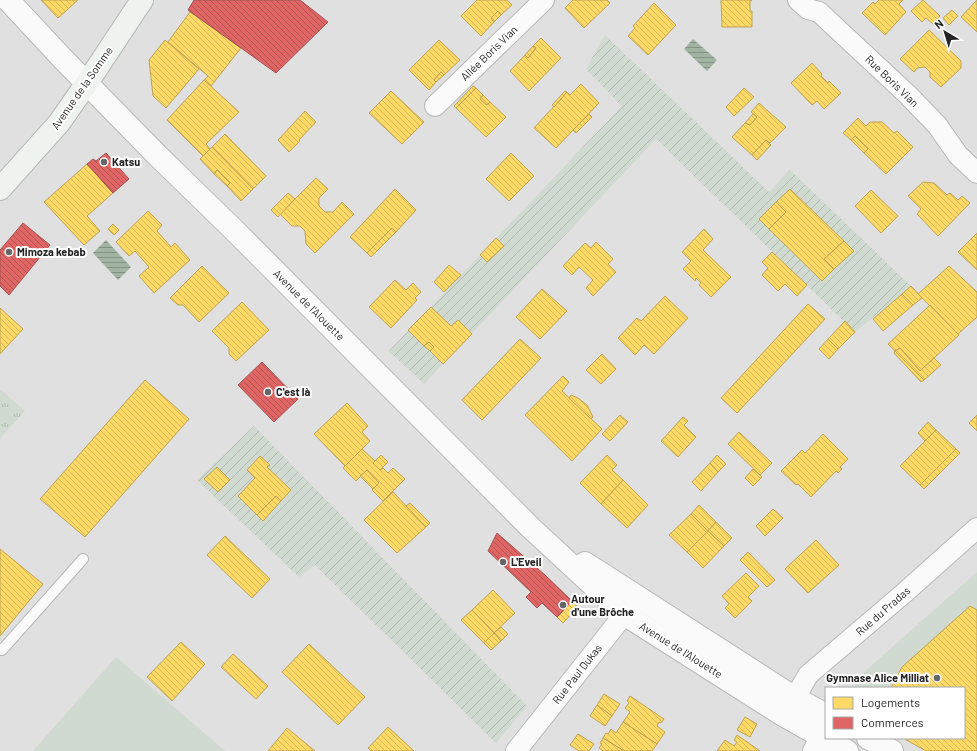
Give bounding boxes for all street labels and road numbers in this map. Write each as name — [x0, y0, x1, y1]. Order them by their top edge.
street label: Allée Boris Vian — [458, 22, 520, 83]
street label: Avenue de la Somme — [48, 44, 115, 132]
street label: Rue Boris Vian — [863, 52, 922, 109]
street label: Avenue de l'Alouette — [271, 266, 348, 343]
street label: Rue du Pradas — [853, 583, 913, 638]
street label: Avenue de l'Alouette — [637, 619, 725, 680]
street label: Rue Paul Dukas — [549, 641, 604, 706]

